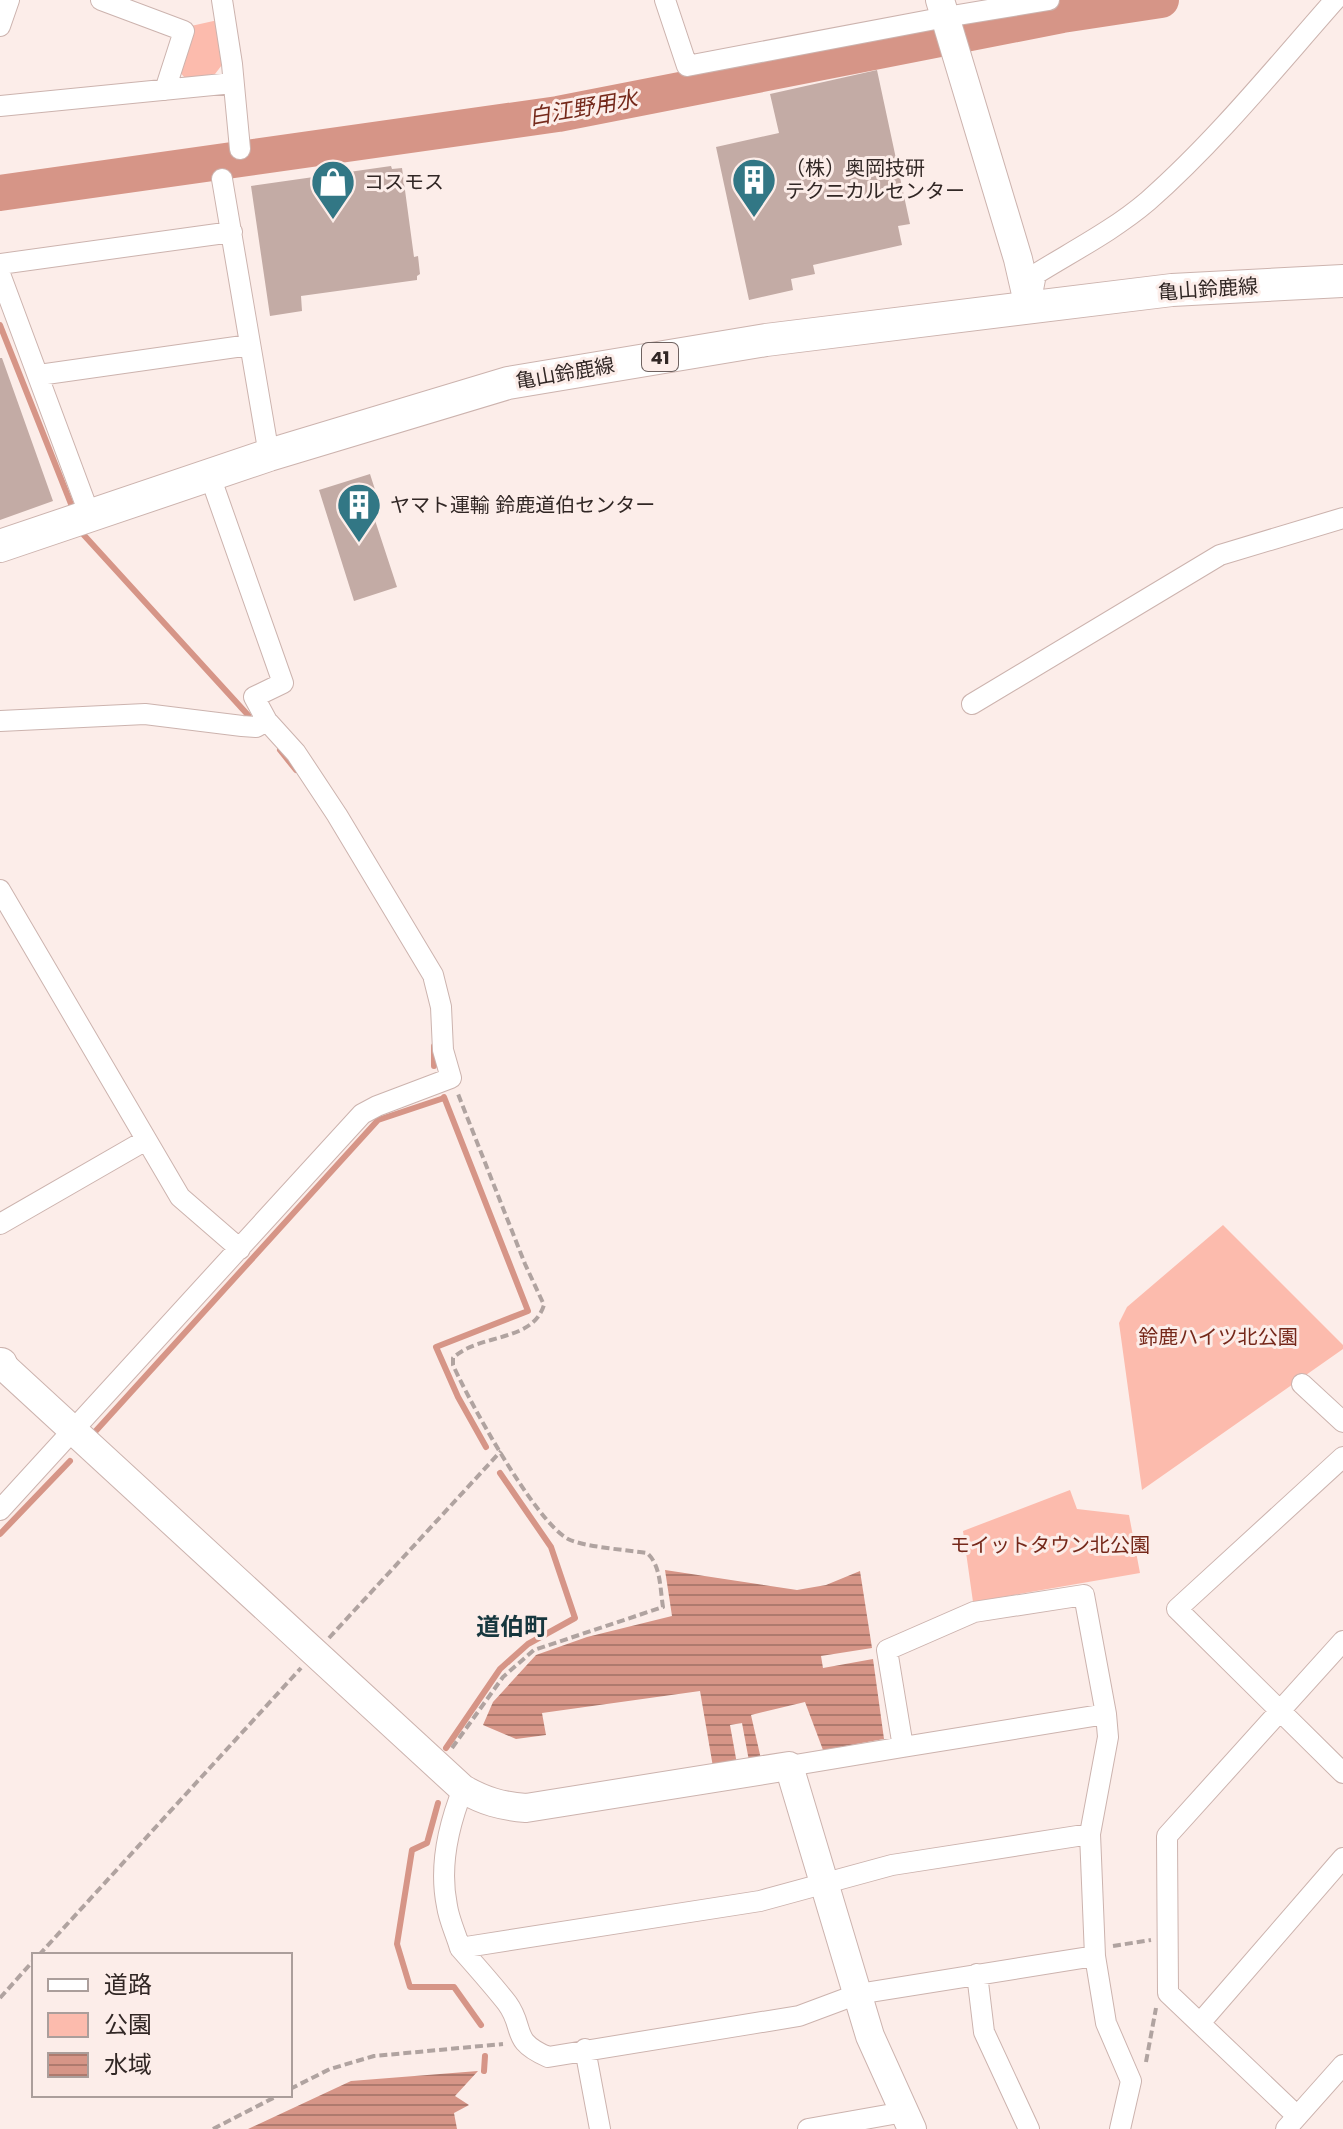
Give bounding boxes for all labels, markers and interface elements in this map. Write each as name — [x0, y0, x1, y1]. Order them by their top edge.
water label: 白江野用水 — [526, 83, 642, 133]
place label: （株）奥岡技研 テクニカルセンター — [785, 154, 965, 205]
building icon: （株）奥岡技研 テクニカルセンター — [730, 156, 778, 219]
shop icon: コスモス — [309, 158, 357, 221]
place label: コスモス — [364, 168, 444, 196]
street label: 亀山鈴鹿線 — [1157, 272, 1259, 306]
road number: 41 — [642, 343, 678, 371]
street label: 亀山鈴鹿線 — [513, 351, 617, 395]
building icon: ヤマト運輸 鈴鹿道伯センター — [335, 481, 383, 544]
place label: ヤマト運輸 鈴鹿道伯センター — [390, 491, 655, 519]
park label: 鈴鹿ハイツ北公園 — [1138, 1323, 1298, 1351]
park label: モイットタウン北公園 — [950, 1531, 1150, 1559]
district label: 道伯町 — [476, 1610, 548, 1643]
legend — [32, 1953, 292, 2097]
text: 道路 — [104, 1968, 152, 2001]
text: 公園 — [104, 2008, 152, 2041]
text: 水域 — [104, 2048, 152, 2081]

